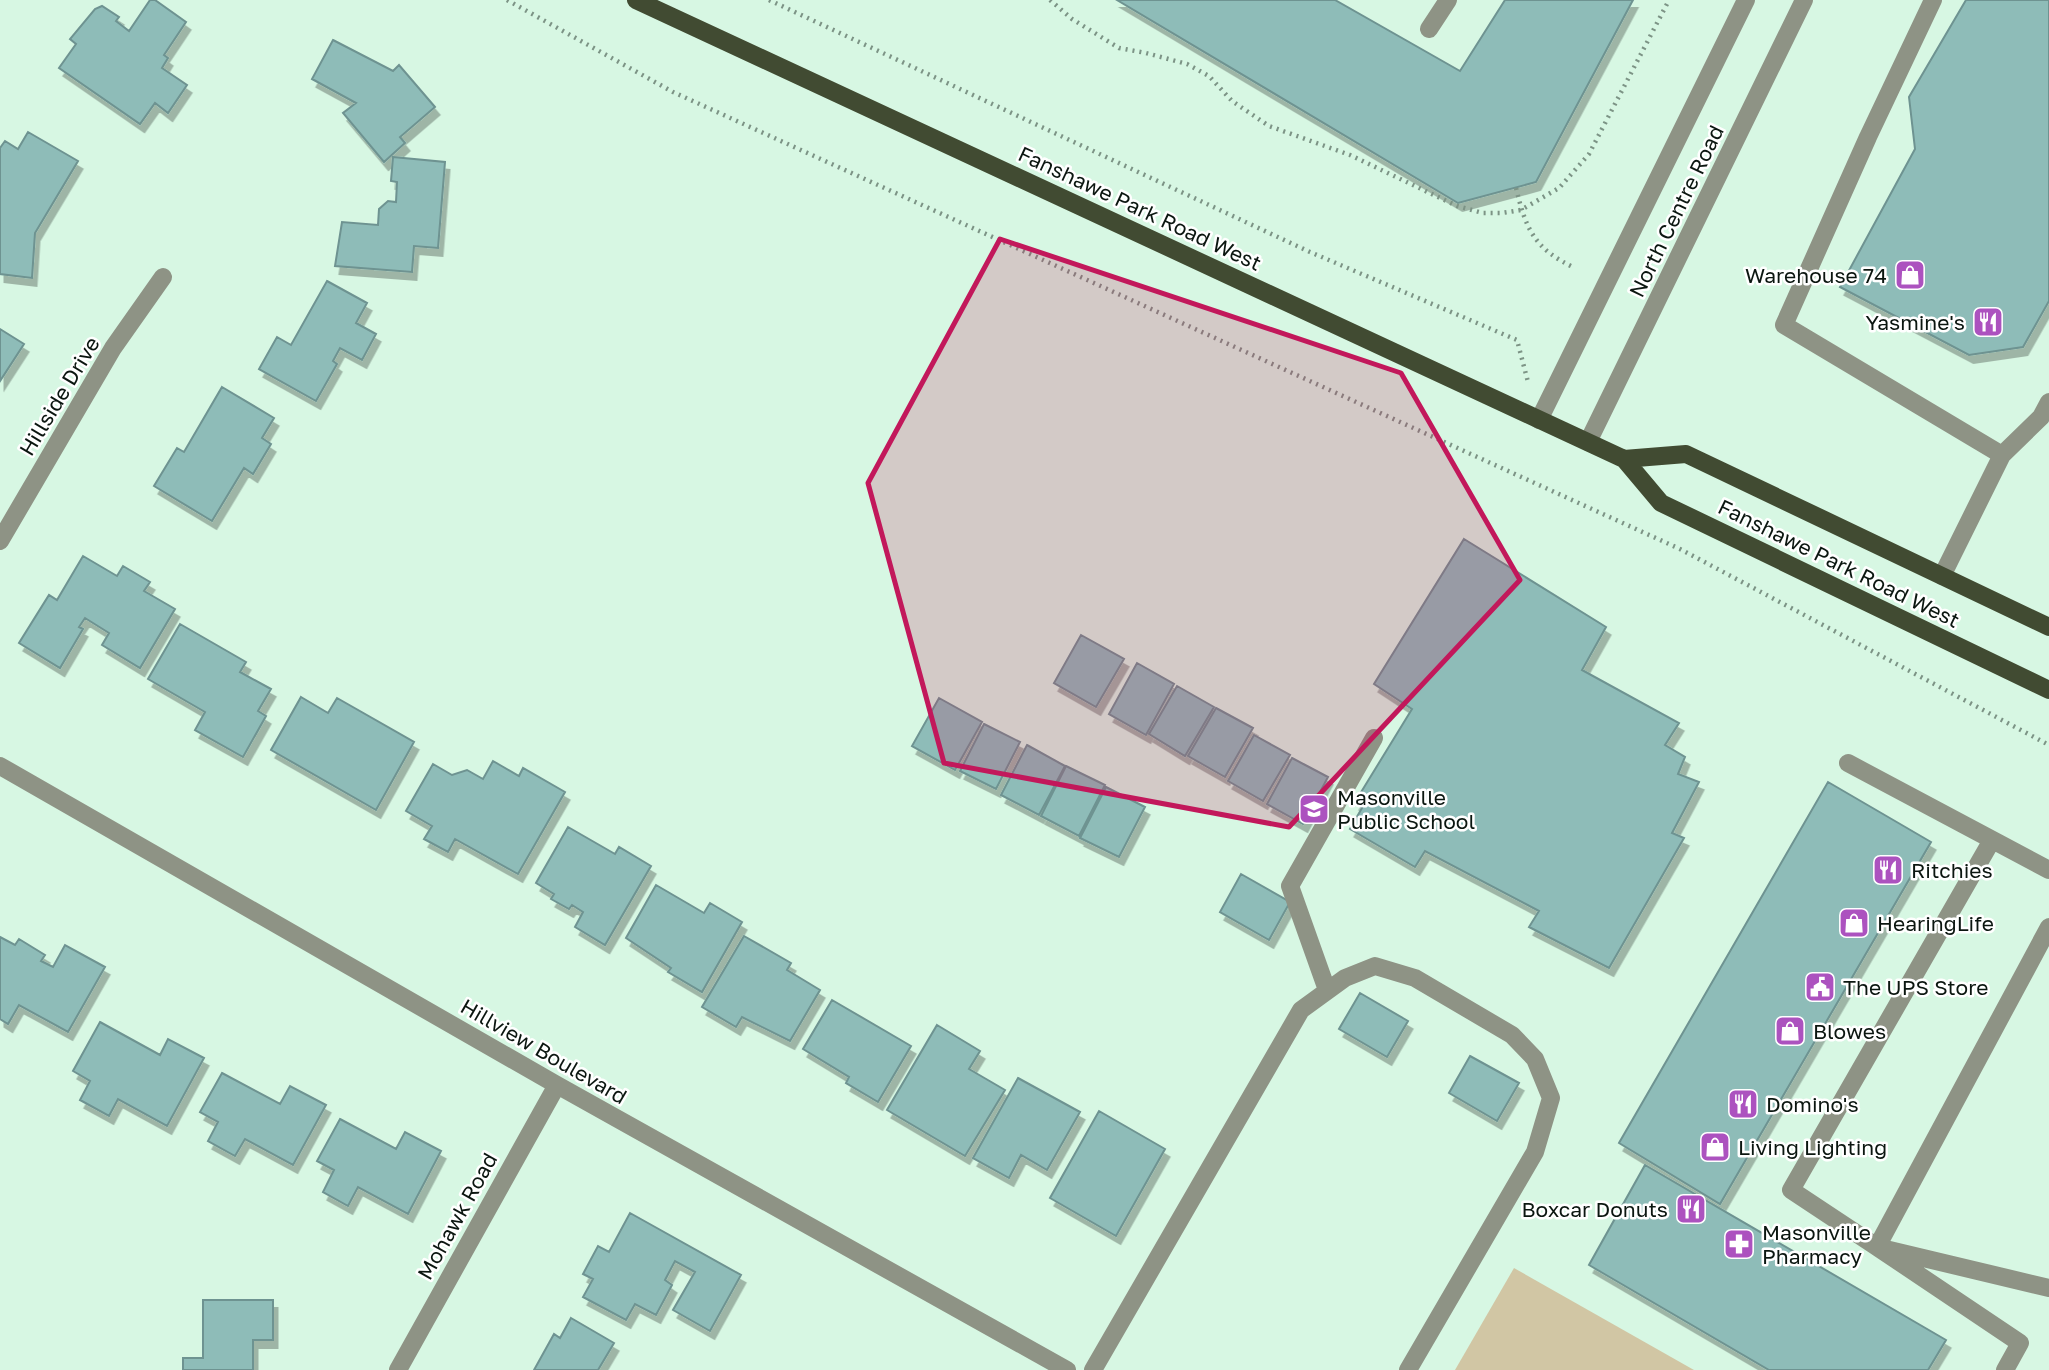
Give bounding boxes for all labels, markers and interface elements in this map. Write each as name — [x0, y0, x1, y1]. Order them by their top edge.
street label: North Centre Road — [1623, 121, 1729, 301]
street label: Fanshawe Park Road West — [1014, 140, 1266, 276]
shop icon: Warehouse 74 — [1893, 258, 1927, 292]
place label: Warehouse 74 — [1745, 262, 1887, 288]
restaurant icon: Yasmine's — [1971, 305, 2005, 339]
place label: Yasmine's — [1865, 309, 1965, 335]
street label: Hillside Drive — [13, 332, 105, 460]
street label: Fanshawe Park Road West — [1714, 493, 1964, 633]
place label: Masonville Public School — [1337, 784, 1475, 834]
school or university icon: Masonville Public School — [1297, 792, 1331, 826]
restaurant icon: Ritchies — [1871, 853, 1905, 887]
place label: Ritchies — [1911, 857, 1993, 883]
shop icon: HearingLife — [1837, 906, 1871, 940]
place label: HearingLife — [1877, 910, 1994, 936]
public building icon: The UPS Store — [1803, 970, 1837, 1004]
place label: The UPS Store — [1843, 974, 1988, 1000]
street label: Hillview Boulevard — [456, 993, 632, 1109]
shop icon: Blowes — [1773, 1014, 1807, 1048]
place label: Blowes — [1813, 1018, 1886, 1044]
restaurant icon: Domino's — [1726, 1087, 1760, 1121]
place label: Domino's — [1766, 1091, 1859, 1117]
shop icon: Living Lighting — [1698, 1130, 1732, 1164]
place label: Living Lighting — [1738, 1134, 1887, 1160]
street label: Mohawk Road — [411, 1148, 503, 1284]
restaurant icon: Boxcar Donuts — [1674, 1192, 1708, 1226]
place label: Boxcar Donuts — [1521, 1196, 1668, 1222]
place label: Masonville Pharmacy — [1762, 1219, 1871, 1269]
pharmacy icon: Masonville Pharmacy — [1722, 1227, 1756, 1261]

